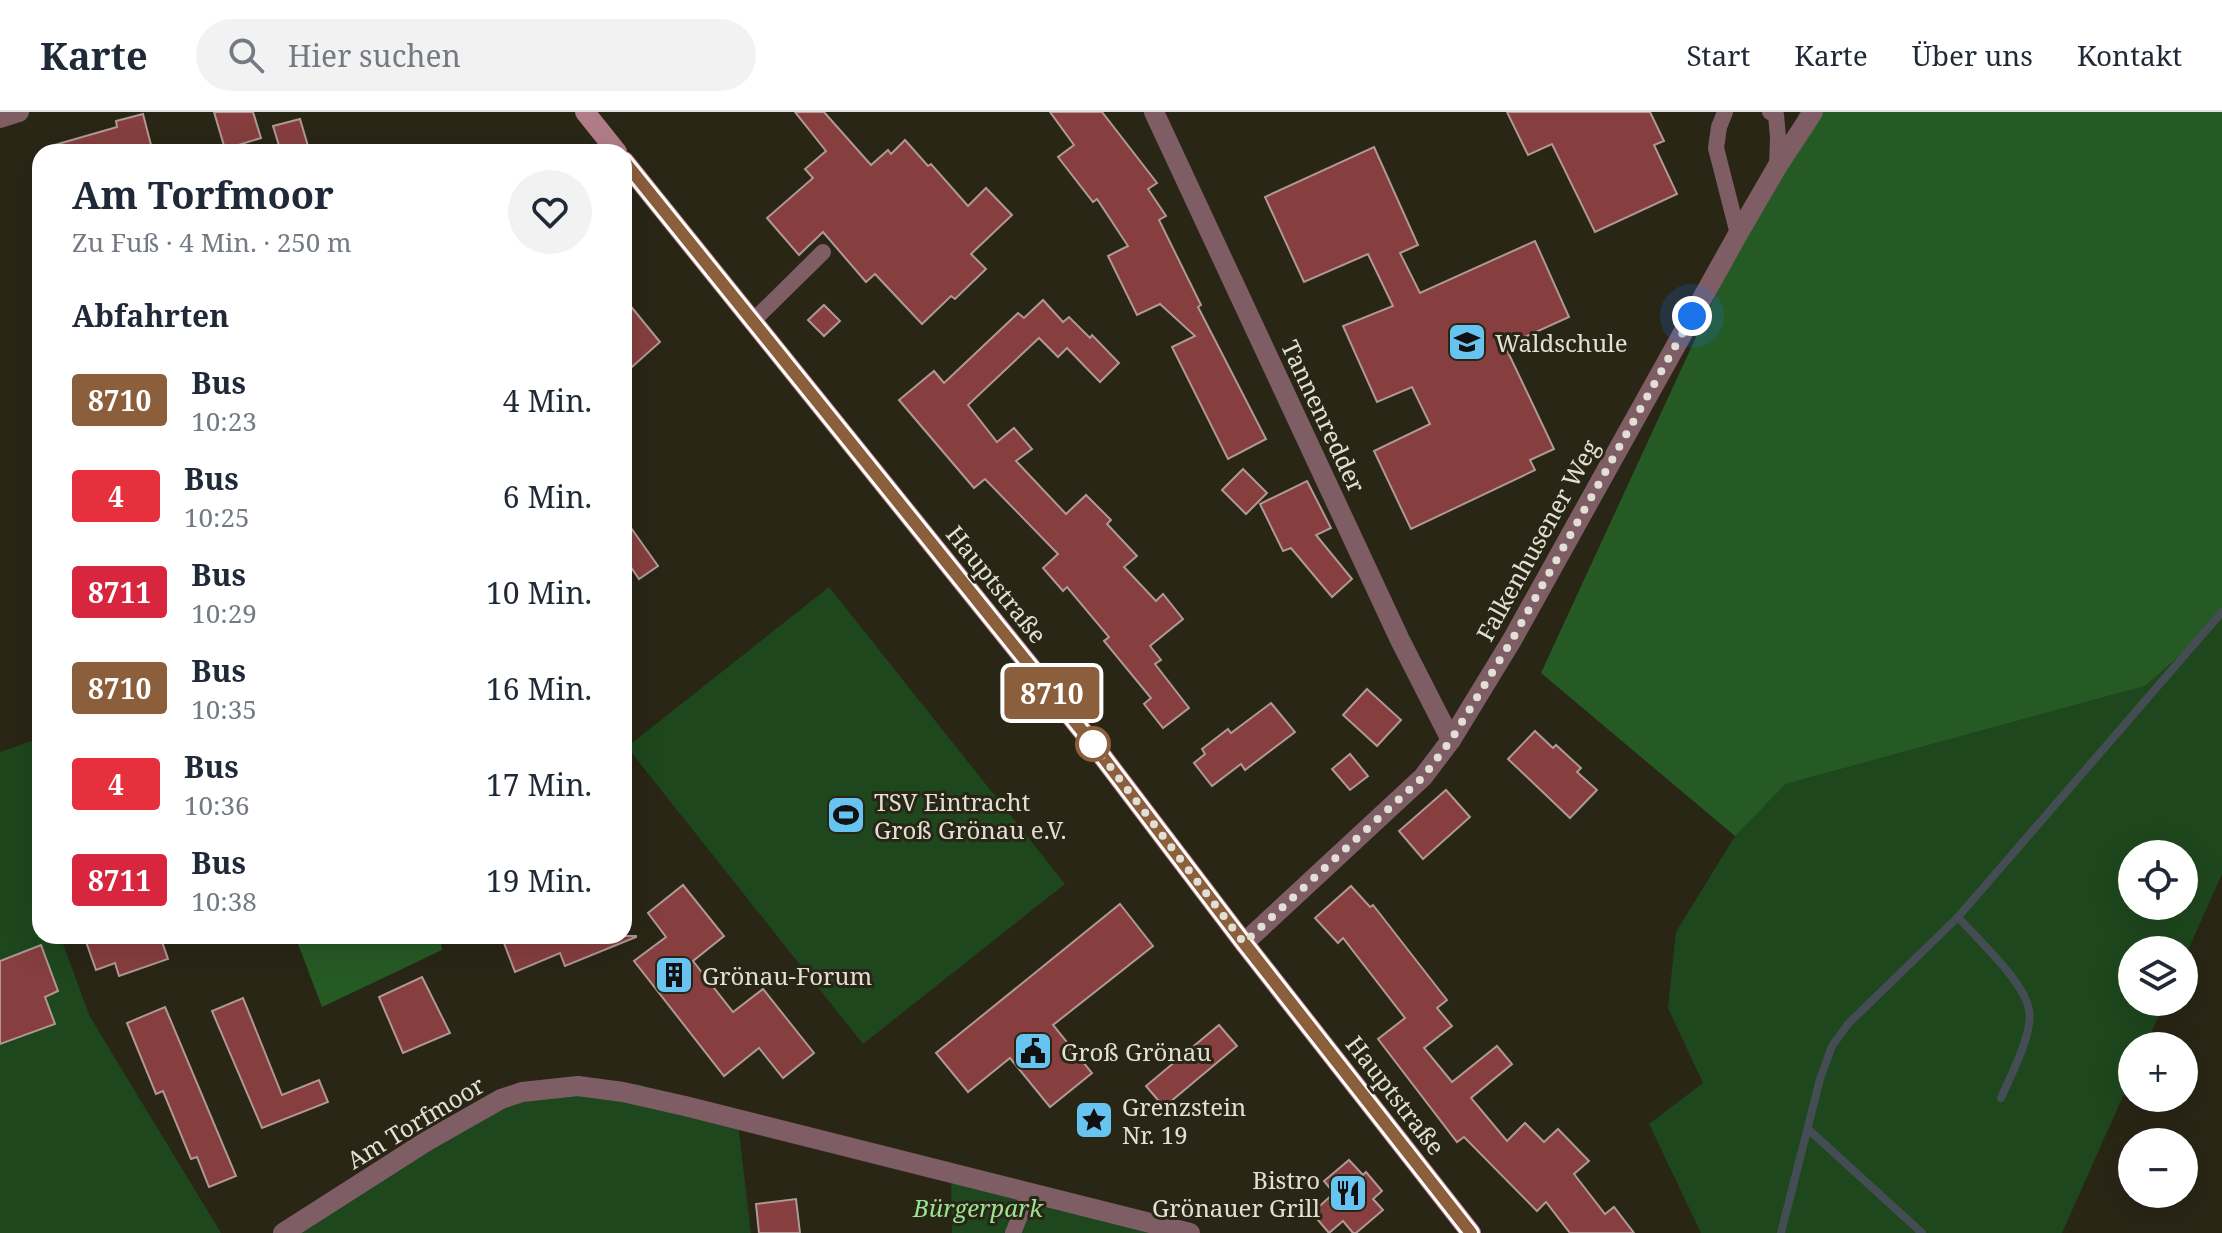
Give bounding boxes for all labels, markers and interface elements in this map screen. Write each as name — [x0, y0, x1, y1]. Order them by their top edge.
search box — [196, 19, 756, 91]
text: Karte — [40, 29, 148, 81]
icon: search — [224, 33, 268, 77]
text: Hier suchen — [288, 35, 461, 76]
text: Start — [1686, 36, 1750, 74]
text: Karte — [1794, 36, 1868, 74]
text: Über uns — [1912, 36, 2033, 74]
text: Kontakt — [2077, 36, 2182, 74]
text: Am Torfmoor — [72, 168, 334, 220]
button: heart — [508, 170, 592, 254]
text: Zu Fuß · 4 Min. · 250 m — [72, 224, 352, 260]
text: Abfahrten — [72, 295, 229, 336]
your location — [1672, 296, 1712, 336]
school or university icon: Waldschule — [1446, 321, 1488, 363]
place label: Waldschule — [1495, 326, 1628, 359]
street label: Tannenredder — [1274, 334, 1374, 498]
text: Bus — [191, 362, 246, 403]
text: 4 Min. — [503, 380, 592, 421]
text: 8710 — [88, 381, 151, 419]
text: 10:23 — [191, 403, 257, 439]
street label: Falkenhusener Weg — [1468, 433, 1606, 647]
text: Bus — [184, 458, 239, 499]
text: 6 Min. — [503, 476, 592, 517]
text: 4 — [108, 477, 124, 515]
text: 10:25 — [184, 499, 250, 535]
street label: Hauptstraße — [939, 518, 1055, 650]
text: Bus — [191, 554, 246, 595]
text: 10 Min. — [486, 572, 592, 613]
text: 8711 — [88, 573, 151, 611]
text: 10:29 — [191, 595, 257, 631]
text: Bus — [191, 650, 246, 691]
line badge: 8710 — [996, 667, 1108, 719]
text: 16 Min. — [486, 668, 592, 709]
text: 8710 — [88, 669, 151, 707]
text: 8710 — [1020, 674, 1084, 712]
text: 10:35 — [191, 691, 257, 727]
unlabelled marker — [1076, 727, 1110, 761]
text: Bus — [184, 746, 239, 787]
text: 17 Min. — [486, 764, 592, 805]
text: 4 — [108, 765, 124, 803]
place label: TSV Eintracht Groß Grönau e.V. — [874, 785, 1067, 846]
text: 10:36 — [184, 787, 250, 823]
sports icon: TSV Eintracht Groß Grönau e.V. — [825, 794, 867, 836]
map controls — [2118, 840, 2198, 1208]
button: locate — [2118, 840, 2198, 920]
text: Bus — [191, 842, 246, 883]
text: 19 Min. — [486, 860, 592, 901]
text: 8711 — [88, 861, 151, 899]
text: 10:38 — [191, 883, 257, 919]
button: layers — [2118, 936, 2198, 1016]
building icon: Grönau-Forum — [653, 954, 695, 996]
place label: Grönau-Forum — [702, 959, 873, 992]
street label: Hauptstraße — [1339, 1029, 1453, 1161]
public building icon: Groß Grönau — [1012, 1030, 1054, 1072]
button: + — [2118, 1032, 2198, 1112]
place label: Groß Grönau — [1061, 1035, 1212, 1068]
street label: Am Torfmoor — [340, 1068, 490, 1176]
place label: Grenzstein Nr. 19 — [1122, 1090, 1246, 1151]
place icon: Grenzstein Nr. 19 — [1073, 1099, 1115, 1141]
button: − — [2118, 1128, 2198, 1208]
place label: Bistro Grönauer Grill — [1152, 1163, 1321, 1224]
restaurant icon: Bistro Grönauer Grill — [1327, 1172, 1369, 1214]
park label: Bürgerpark — [912, 1191, 1044, 1224]

